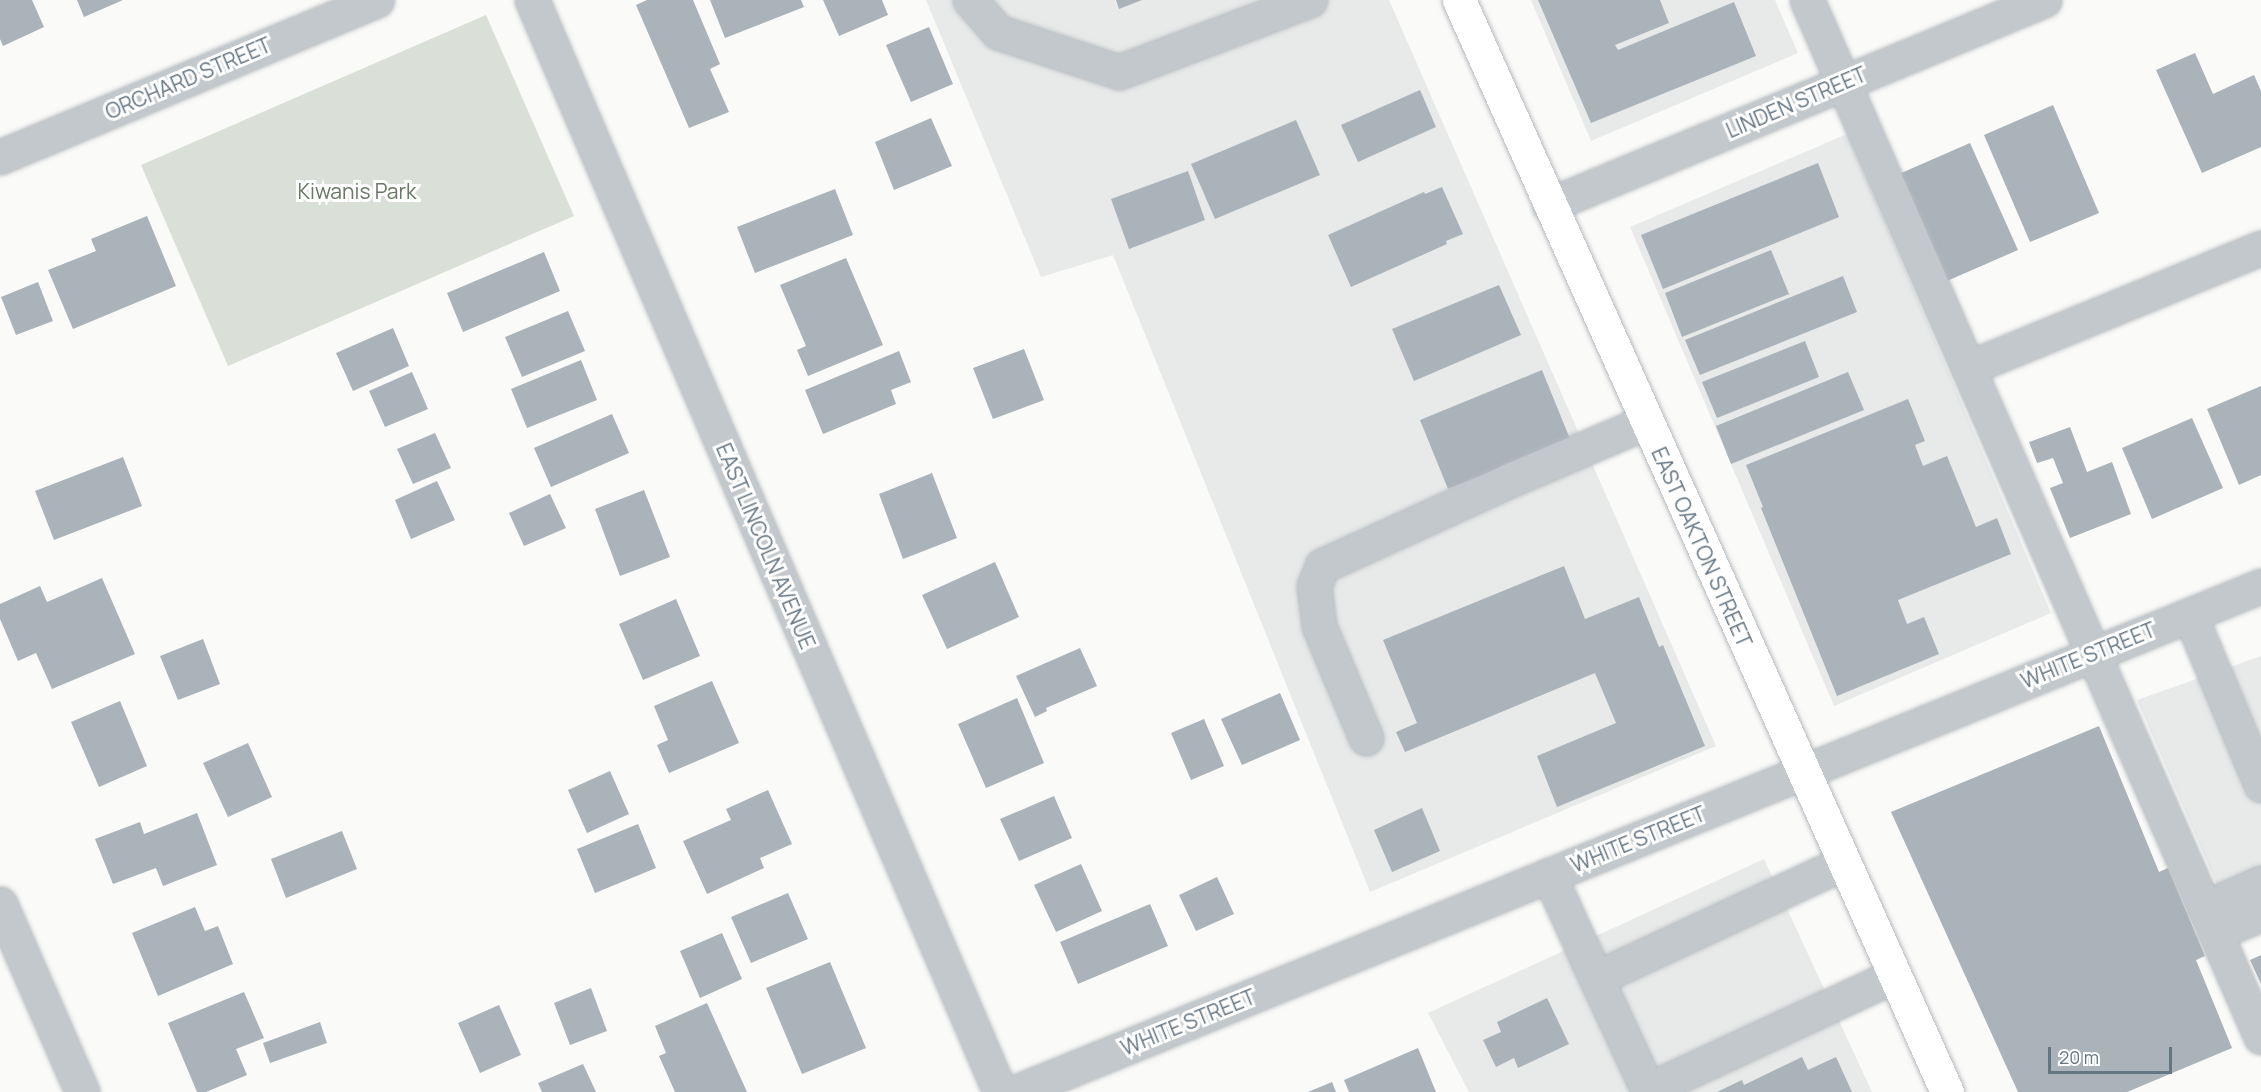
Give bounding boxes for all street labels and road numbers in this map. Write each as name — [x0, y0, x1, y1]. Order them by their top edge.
street label: ORCHARD STREET — [101, 32, 275, 124]
street label: LINDEN STREET — [1722, 61, 1870, 143]
street label: EAST LINCOLN AVENUE — [711, 439, 821, 653]
street label: EAST OAKTON STREET — [1646, 443, 1758, 651]
street label: WHITE STREET — [2017, 617, 2159, 693]
street label: WHITE STREET — [1567, 801, 1709, 877]
street label: WHITE STREET — [1117, 984, 1259, 1060]

